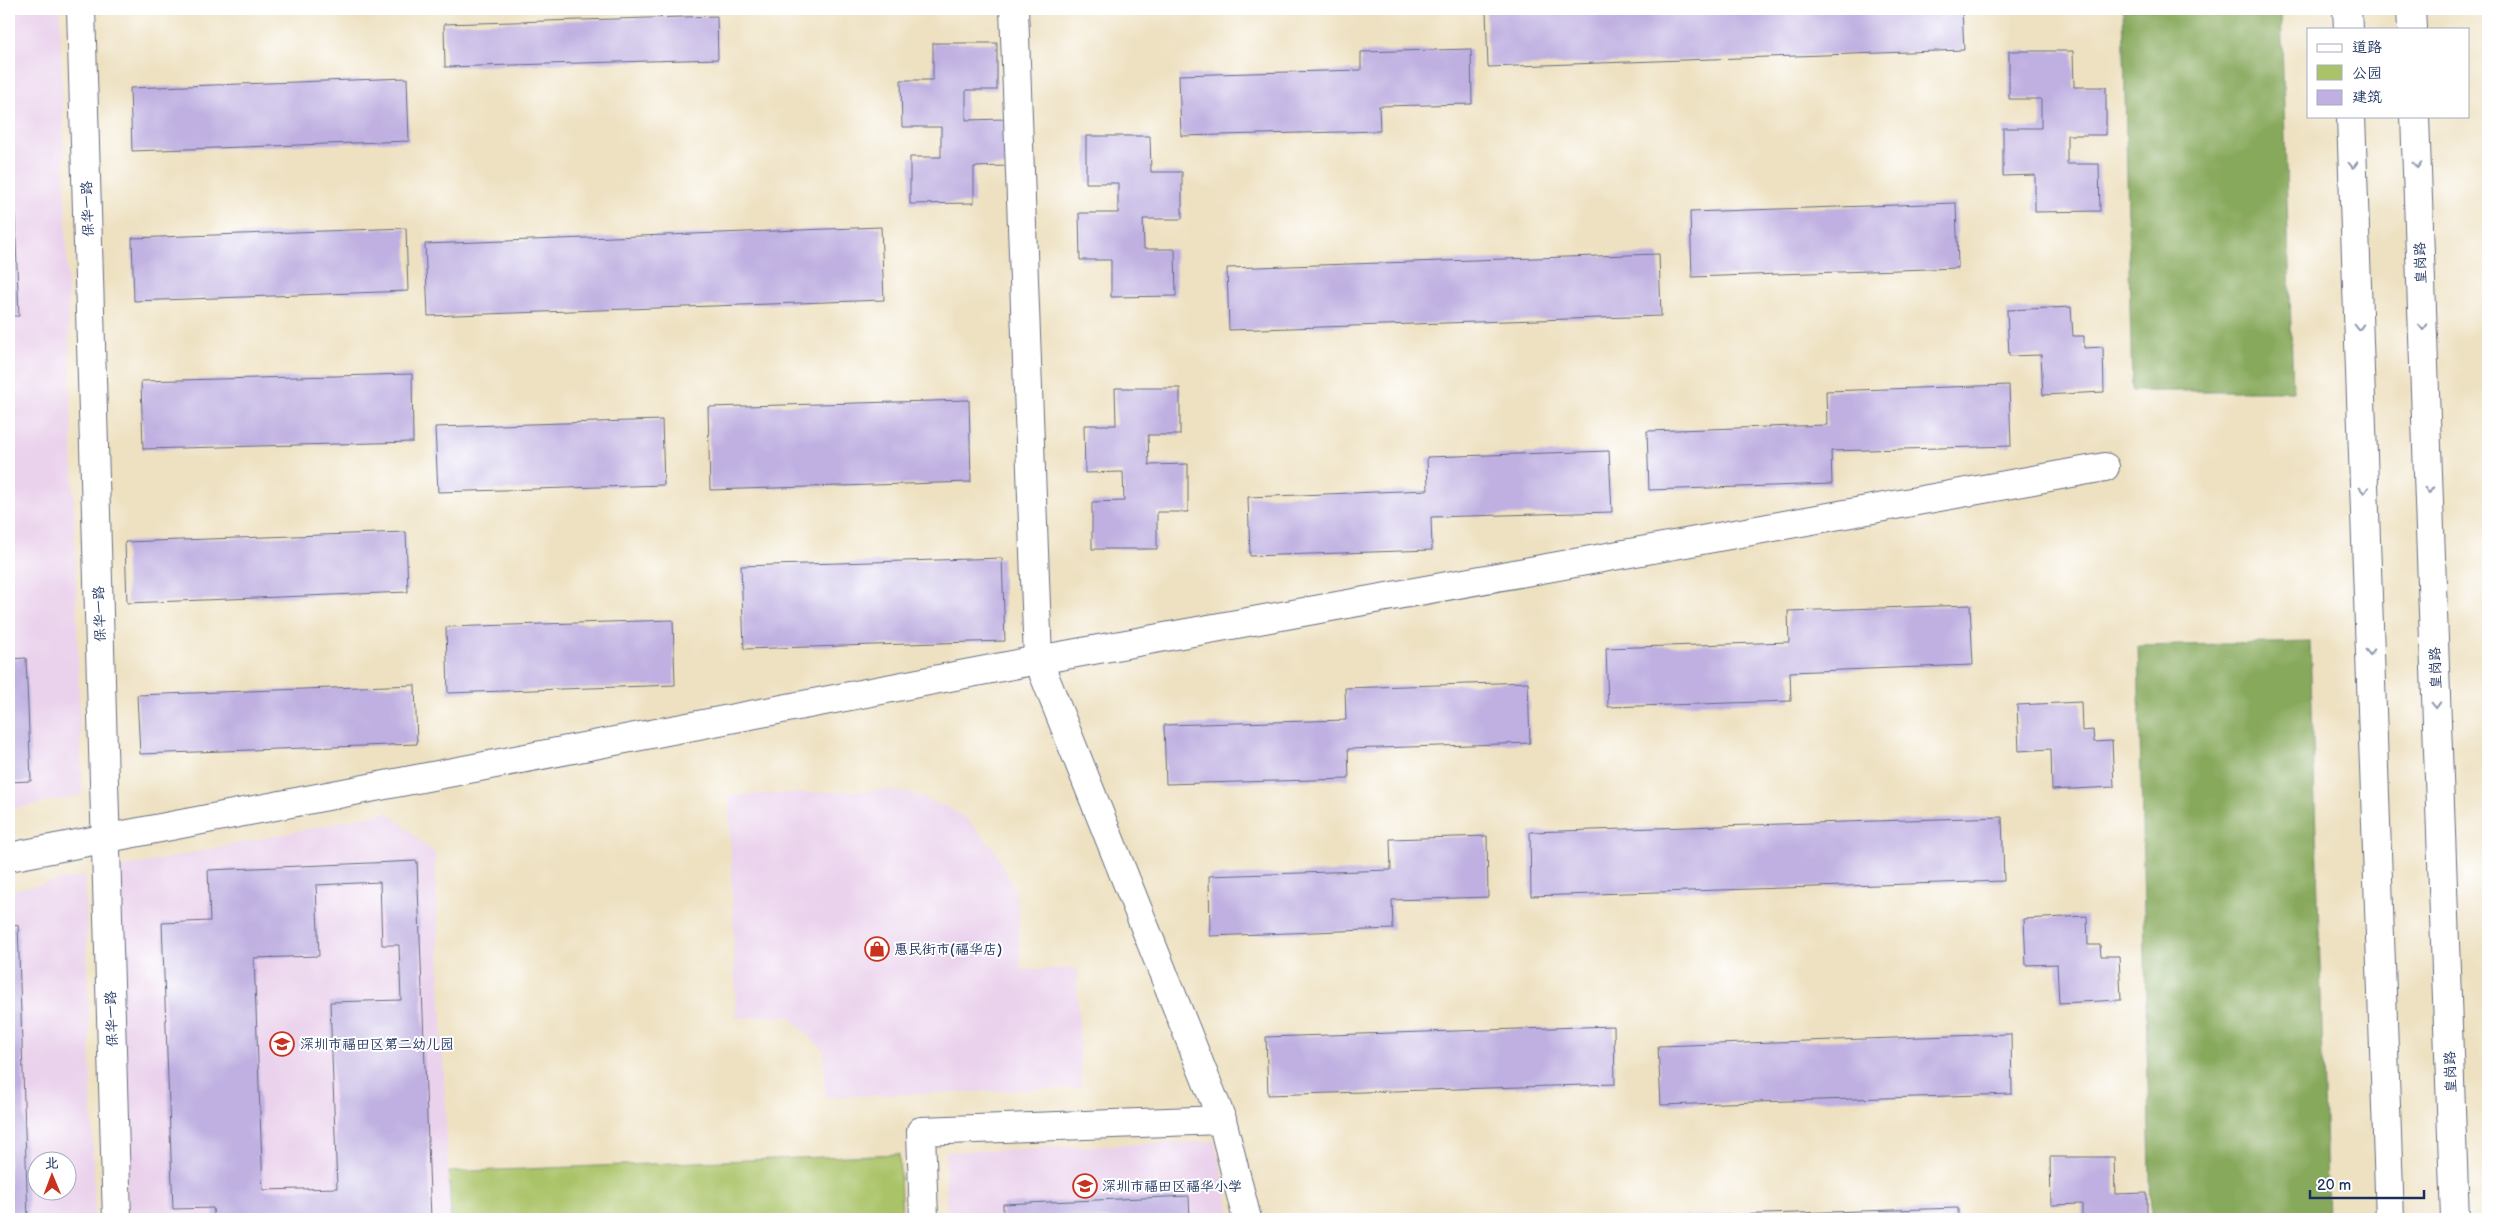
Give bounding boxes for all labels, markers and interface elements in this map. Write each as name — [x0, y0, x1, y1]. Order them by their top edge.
legend — [2307, 28, 2470, 118]
text: 道路 — [2352, 38, 2382, 57]
text: 公园 — [2352, 64, 2382, 83]
text: 建筑 — [2352, 88, 2382, 107]
one-way arrow — [2411, 161, 2422, 169]
one-way arrow — [2348, 162, 2358, 169]
street label: 保华一路 — [78, 181, 97, 237]
street label: 皇岗路 — [2411, 242, 2430, 284]
one-way arrow — [2353, 324, 2364, 332]
one-way arrow — [2417, 324, 2428, 332]
one-way arrow — [2359, 486, 2370, 494]
one-way arrow — [2423, 486, 2434, 494]
street label: 保华一路 — [90, 586, 109, 642]
street label: 皇岗路 — [2426, 647, 2445, 689]
one-way arrow — [2365, 648, 2375, 656]
one-way arrow — [2431, 701, 2442, 709]
shop icon: 惠民街市(福华店) — [864, 936, 890, 962]
place label: 惠民街市(福华店) — [894, 941, 1002, 958]
street label: 保华一路 — [102, 991, 121, 1047]
school or university icon: 深圳市福田区第二幼儿园 — [269, 1031, 295, 1057]
place label: 深圳市福田区第二幼儿园 — [300, 1036, 454, 1053]
street label: 皇岗路 — [2441, 1051, 2460, 1093]
north arrow — [28, 1150, 78, 1200]
text: 北 — [45, 1155, 59, 1172]
scale bar — [2310, 1168, 2423, 1200]
school or university icon: 深圳市福田区福华小学 — [1072, 1173, 1098, 1199]
text: 20 m — [2317, 1176, 2351, 1195]
place label: 深圳市福田区福华小学 — [1102, 1178, 1242, 1195]

